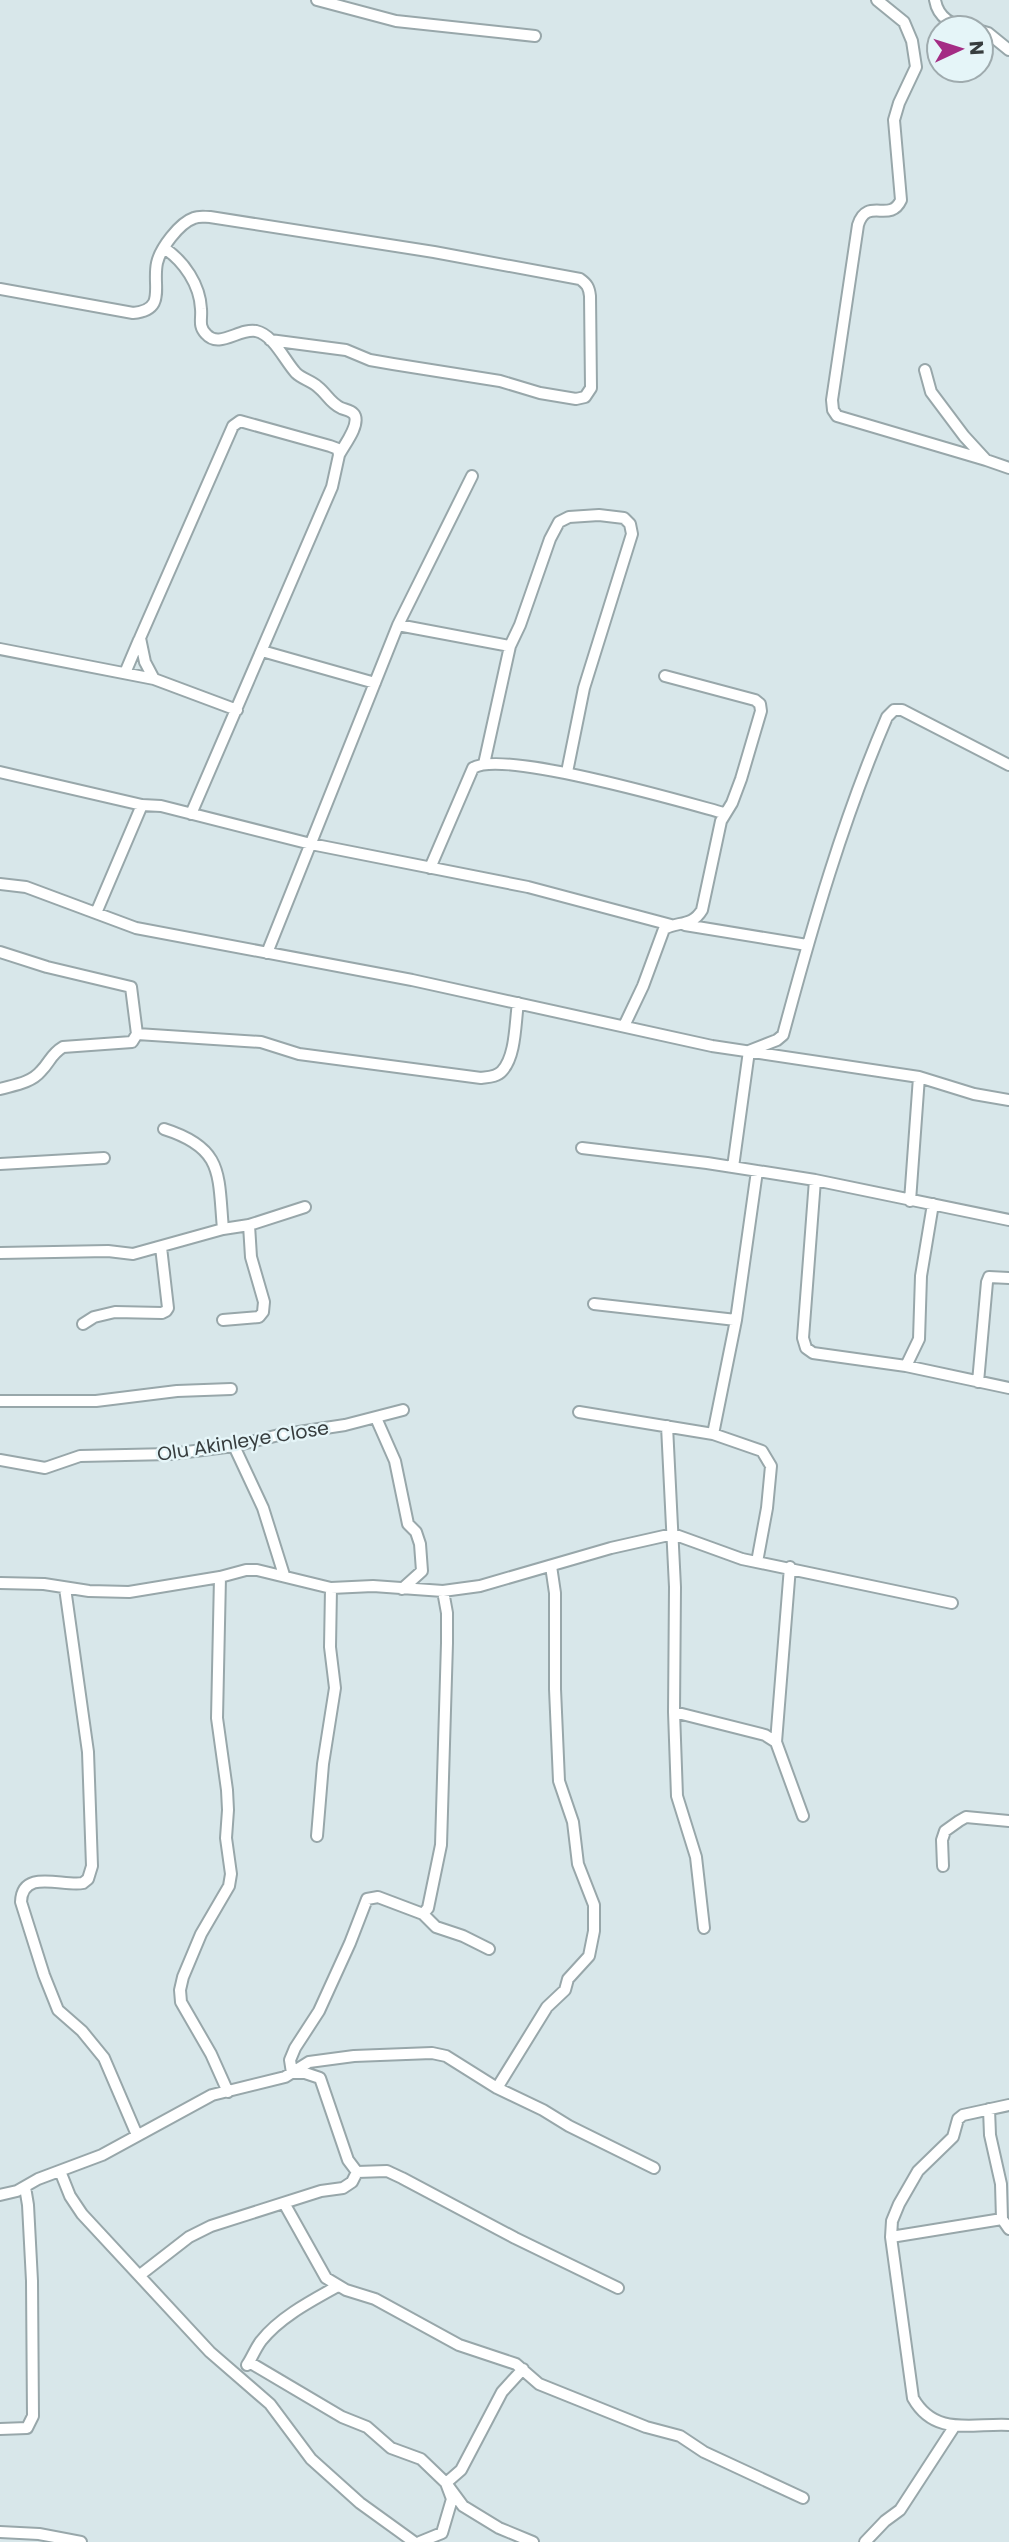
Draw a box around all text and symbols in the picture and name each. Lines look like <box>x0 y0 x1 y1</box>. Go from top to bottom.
north arrow <box>925 14 995 84</box>
text: N <box>962 40 990 56</box>
street label: Olu Akinleye Close <box>155 1414 331 1468</box>

